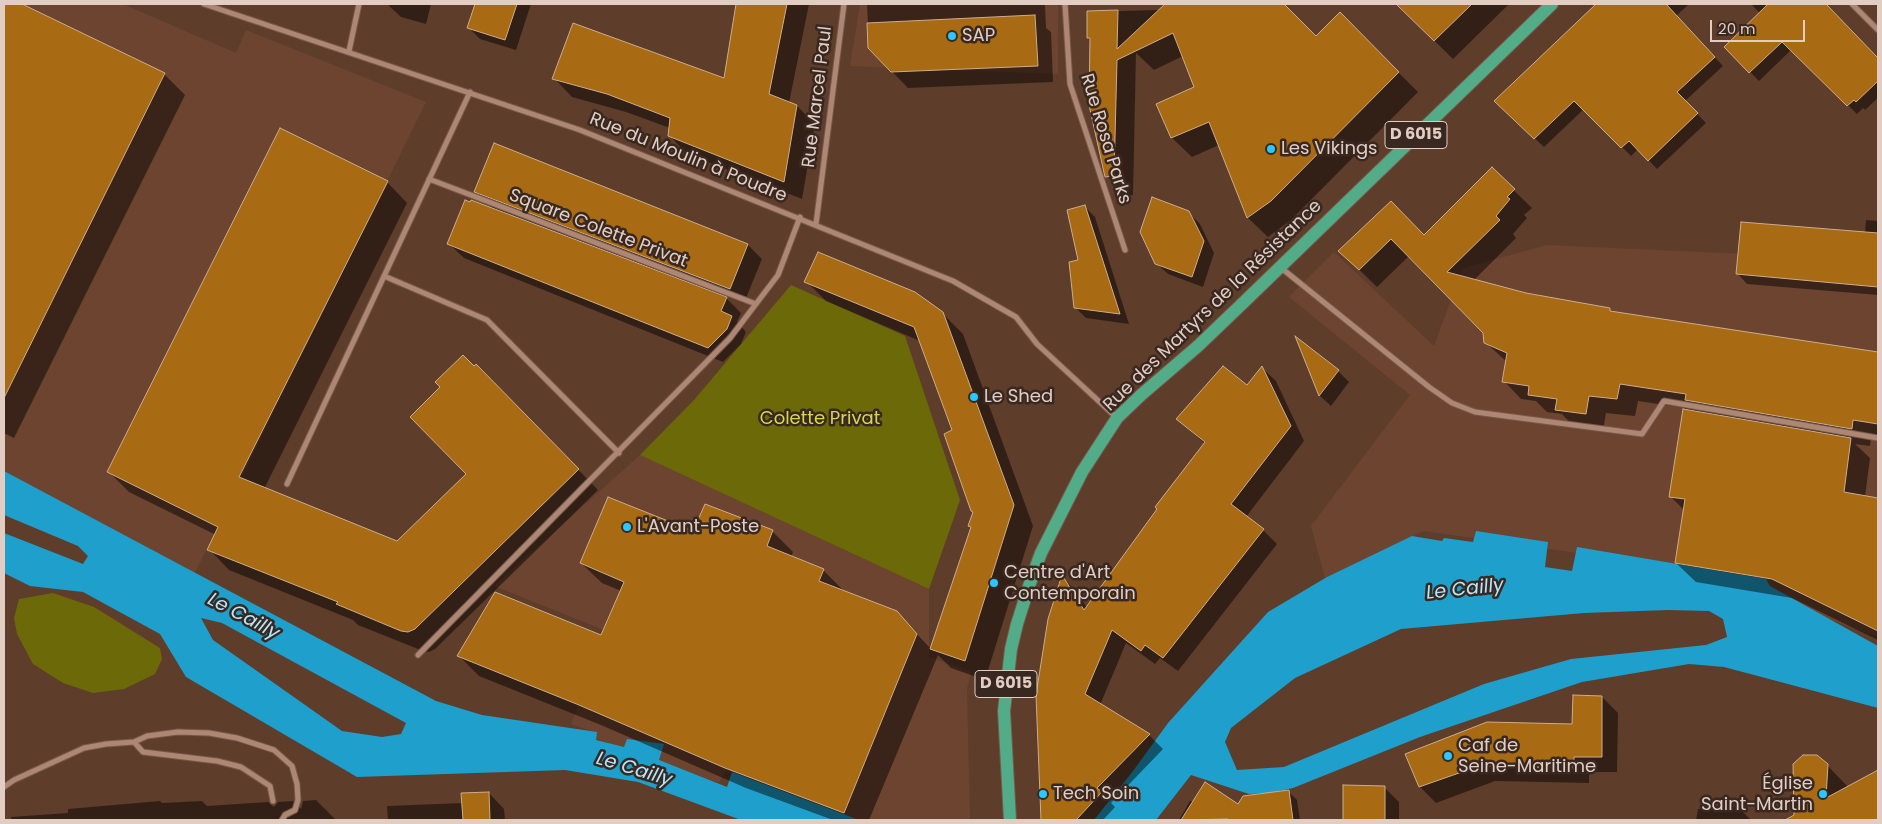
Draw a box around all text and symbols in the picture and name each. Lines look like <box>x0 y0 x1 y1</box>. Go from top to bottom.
scale bar <box>1712 10 1807 42</box>
text: 20 m <box>1718 18 1756 39</box>
street label: Rue Marcel Paul <box>799 25 837 169</box>
place label: SAP <box>962 25 995 47</box>
marker: SAP <box>946 30 958 42</box>
street label: Rue Rosa Parks <box>1075 71 1135 207</box>
street label: Rue du Moulin à Poudre <box>586 108 790 208</box>
road number: D 6015 <box>1385 122 1447 148</box>
place label: Les Vikings <box>1281 138 1378 160</box>
marker: Les Vikings <box>1265 143 1277 155</box>
street label: Square Colette Privat <box>506 185 690 273</box>
street label: Rue des Martyrs de la Résistance <box>1099 196 1327 416</box>
place label: Le Shed <box>984 386 1053 408</box>
marker: Le Shed <box>968 391 980 403</box>
park label: Colette Privat <box>760 408 880 430</box>
place label: L'Avant-Poste <box>637 516 759 538</box>
marker: L'Avant-Poste <box>621 521 633 533</box>
place label: Centre d'Art Contemporain <box>1004 562 1136 604</box>
water label: Le Cailly <box>1425 575 1505 605</box>
marker: Centre d'Art Contemporain <box>988 577 1000 589</box>
water label: Le Cailly <box>203 589 283 645</box>
road number: D 6015 <box>975 671 1037 698</box>
place label: Caf de Seine-Maritime <box>1458 735 1596 778</box>
water label: Le Cailly <box>593 748 675 792</box>
marker: Caf de Seine-Maritime <box>1442 750 1454 762</box>
place label: Église Saint-Martin <box>1701 773 1813 816</box>
place label: Tech Soin <box>1053 783 1139 805</box>
marker: Tech Soin <box>1037 788 1049 800</box>
marker: Église Saint-Martin <box>1817 788 1829 800</box>

